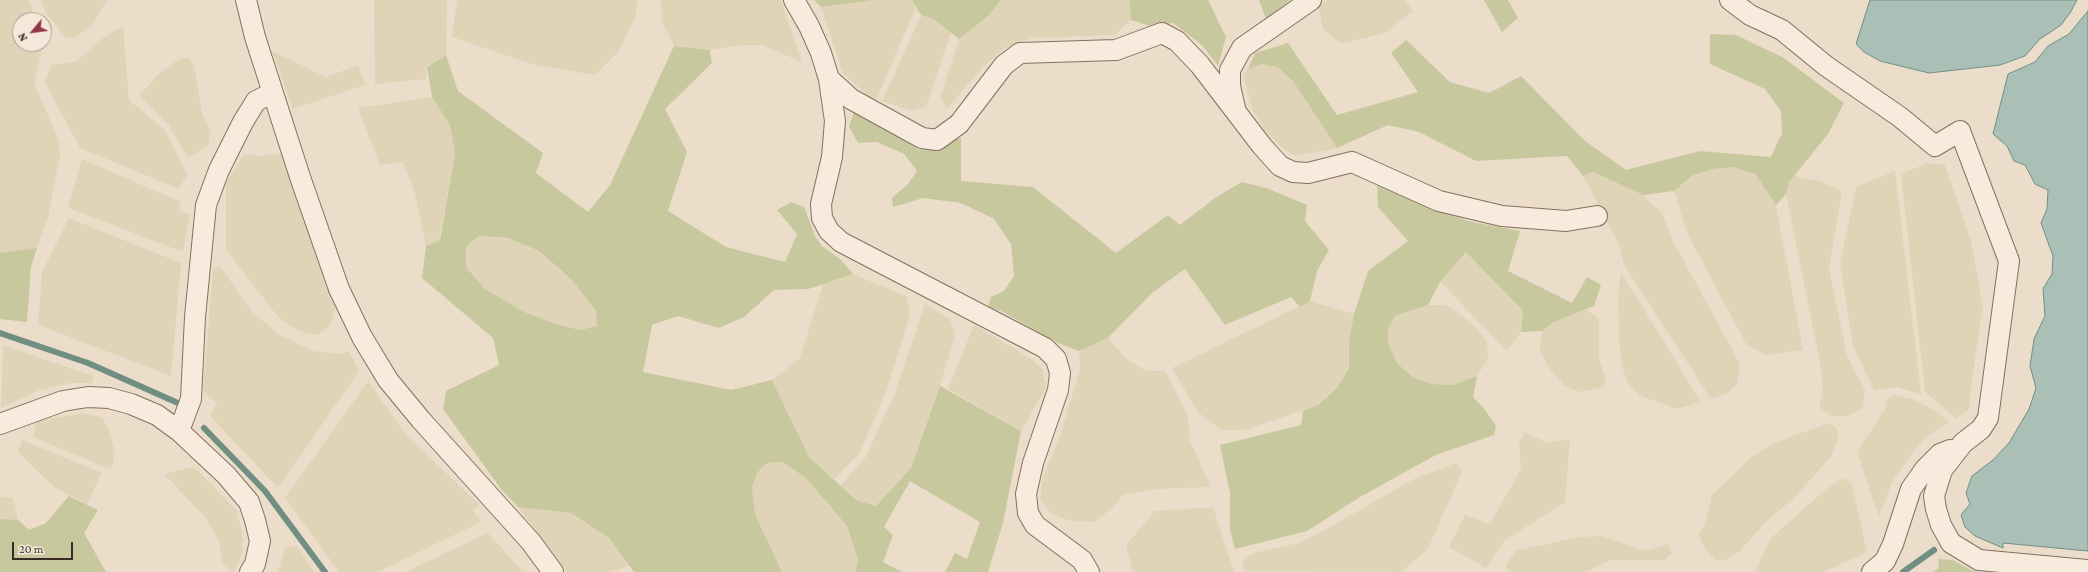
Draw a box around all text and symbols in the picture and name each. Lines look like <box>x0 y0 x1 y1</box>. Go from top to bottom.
north arrow <box>12 12 52 52</box>
text: N <box>15 31 29 44</box>
scale bar <box>14 534 75 560</box>
text: 20 m <box>19 542 43 556</box>

